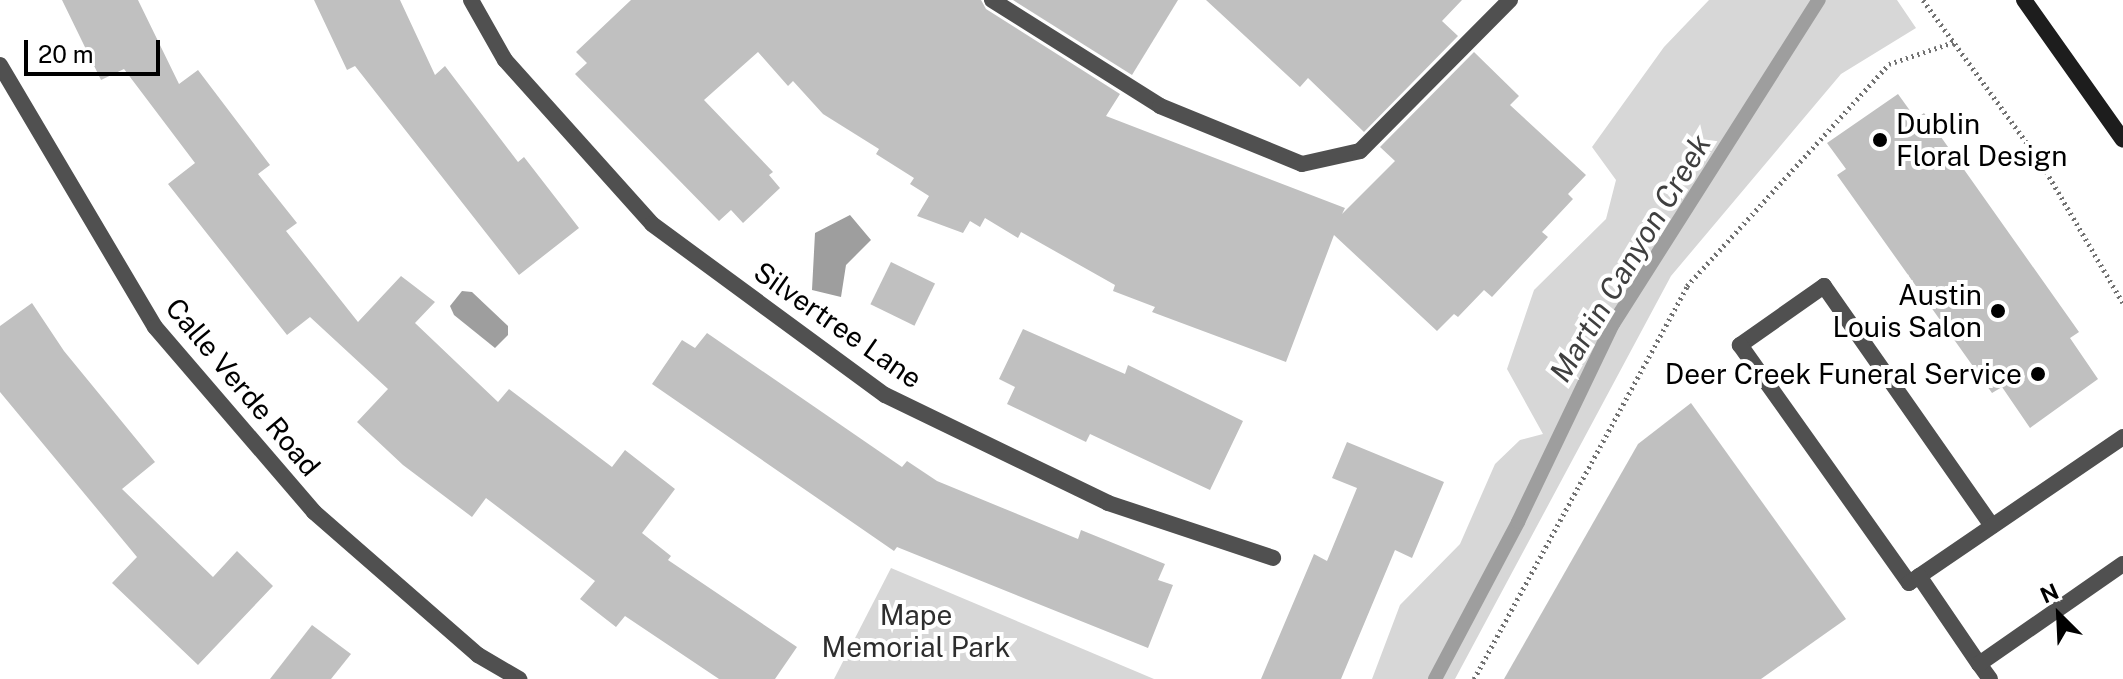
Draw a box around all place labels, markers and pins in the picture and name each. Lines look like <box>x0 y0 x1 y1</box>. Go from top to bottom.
place label: Dublin Floral Design <box>1896 107 2067 173</box>
marker: Dublin Floral Design <box>1871 131 1889 149</box>
place label: Austin Louis Salon <box>1832 278 1982 344</box>
marker: Austin Louis Salon <box>1989 302 2007 320</box>
place label: Deer Creek Funeral Service <box>1665 357 2022 391</box>
marker: Deer Creek Funeral Service <box>2029 365 2047 383</box>

